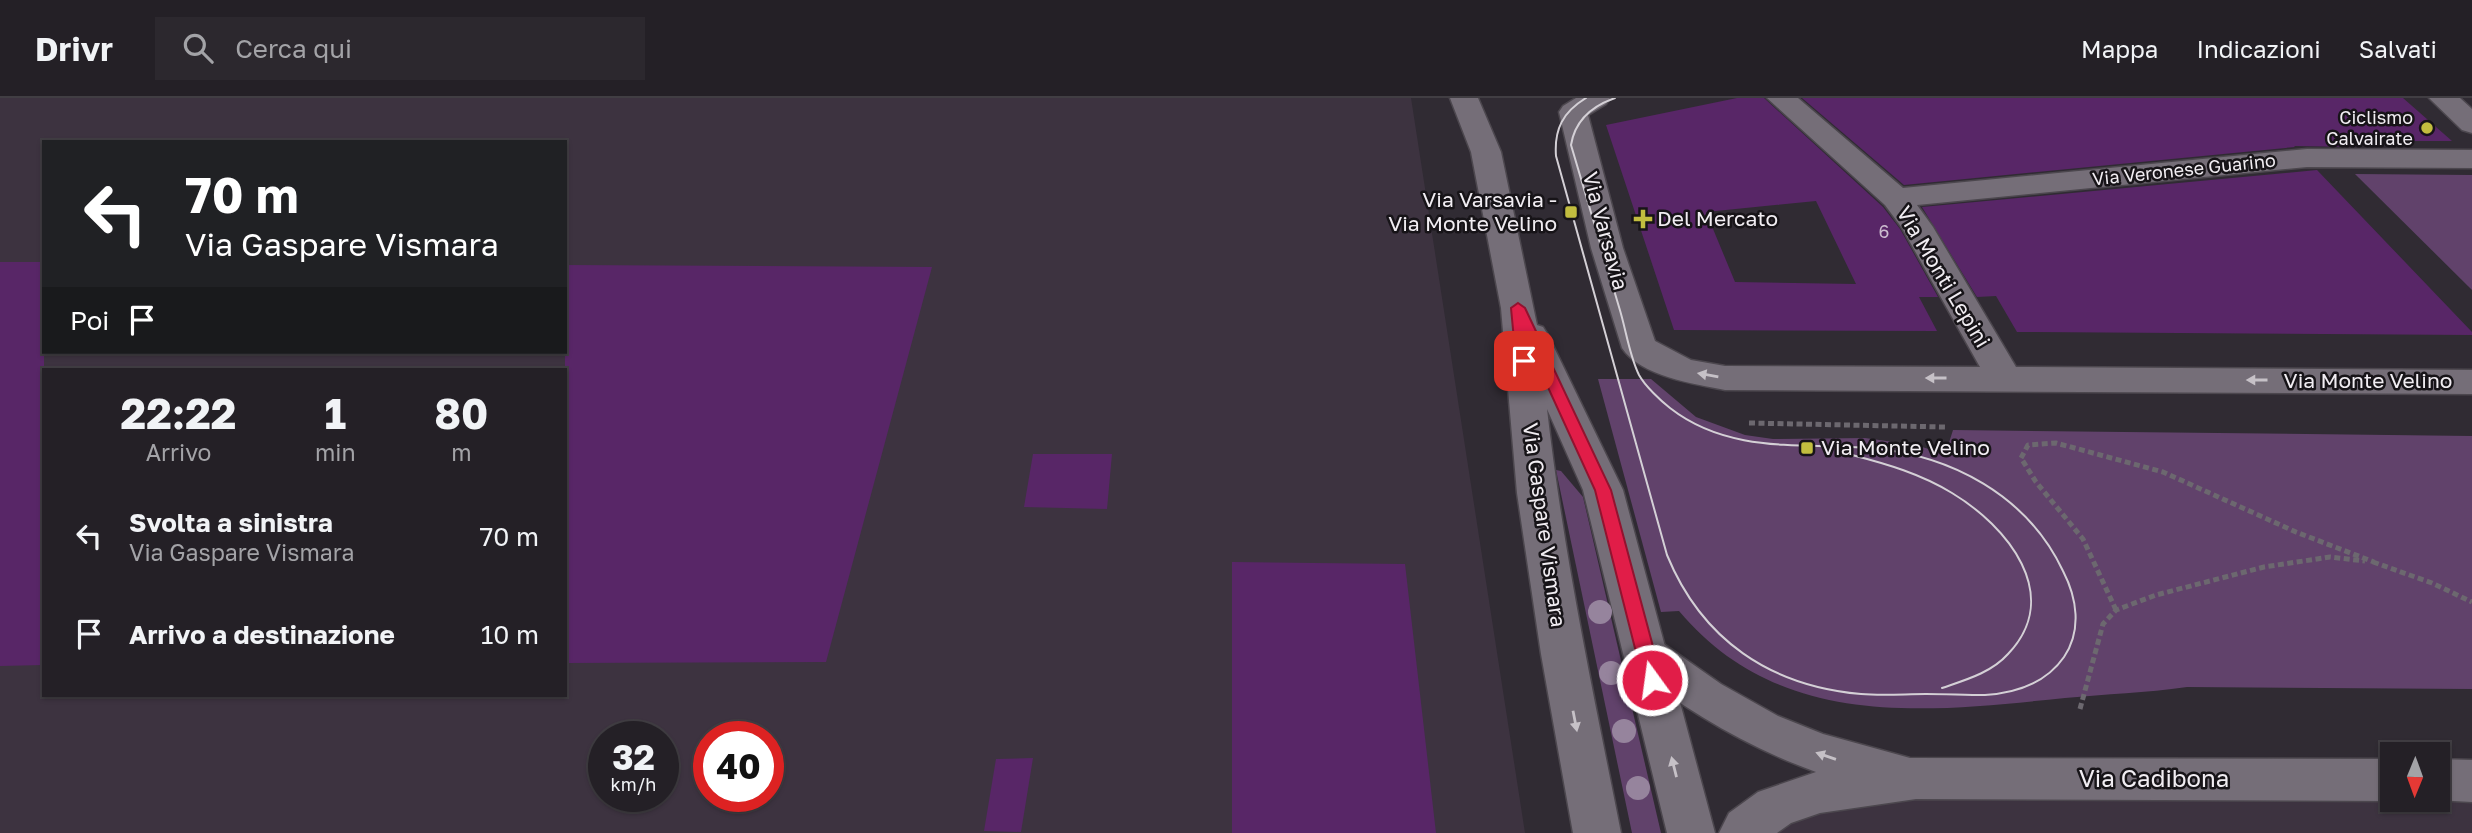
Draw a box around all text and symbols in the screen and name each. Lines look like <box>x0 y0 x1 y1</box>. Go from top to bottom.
search box <box>155 17 645 80</box>
text: Drivr <box>35 29 113 68</box>
icon: search <box>179 29 217 67</box>
text: Cerca qui <box>235 33 352 64</box>
text: Mappa <box>2081 34 2158 63</box>
text: Indicazioni <box>2196 34 2321 63</box>
text: Salvati <box>2359 34 2437 63</box>
place label: Ciclismo Calvairate <box>2326 106 2413 149</box>
marker: Ciclismo Calvairate <box>2419 120 2435 136</box>
street label: Via Veronese Guarino <box>2091 148 2277 190</box>
text: 70 m <box>185 165 299 224</box>
icon: left <box>70 168 161 259</box>
street label: Via Varsavia <box>1578 169 1634 293</box>
place label: Via Varsavia - Via Monte Velino <box>1388 186 1557 236</box>
street label: Via Monti Lepini <box>1891 201 1996 352</box>
marker: Via Varsavia - Via Monte Velino <box>1563 204 1579 220</box>
place label: Del Mercato <box>1657 205 1778 231</box>
marker: Del Mercato <box>1635 211 1651 227</box>
house number: 6 <box>1879 220 1889 242</box>
text: Via Gaspare Vismara <box>185 225 499 263</box>
icon: arrive <box>123 301 161 339</box>
text: Poi <box>70 305 109 336</box>
pin <box>1494 331 1554 391</box>
icon: arrive <box>1505 342 1543 380</box>
street label: Via Monte Velino <box>2284 367 2452 393</box>
one-way arrow <box>1697 369 1719 380</box>
one-way arrow <box>1924 372 1946 384</box>
one-way arrow <box>2246 374 2268 386</box>
text: 22:22 <box>121 388 236 438</box>
text: 1 <box>325 388 346 438</box>
text: 80 <box>434 388 488 438</box>
street label: Via Gaspare Vismara <box>1518 421 1572 629</box>
place label: Via Monte Velino <box>1821 434 1990 460</box>
text: Arrivo <box>146 438 211 466</box>
text: min <box>315 438 356 466</box>
text: m <box>451 438 472 466</box>
marker: Via Monte Velino <box>1799 440 1815 456</box>
text: Svolta a sinistra <box>129 507 333 538</box>
icon: left <box>70 517 108 555</box>
text: 70 m <box>480 521 539 552</box>
text: Via Gaspare Vismara <box>129 538 355 566</box>
icon: arrive <box>70 615 108 653</box>
text: Arrivo a destinazione <box>129 619 395 650</box>
text: 10 m <box>481 619 539 650</box>
position arrow <box>1615 643 1689 717</box>
one-way arrow <box>1570 710 1581 732</box>
speed limit sign: 40 <box>693 721 784 812</box>
text: 32 <box>612 736 655 778</box>
north arrow <box>2380 742 2450 812</box>
map controls <box>2380 742 2450 812</box>
one-way arrow <box>1816 750 1837 761</box>
one-way arrow <box>1668 756 1679 778</box>
street label: Via Cadibona <box>2079 763 2229 792</box>
text: km/h <box>611 773 656 795</box>

